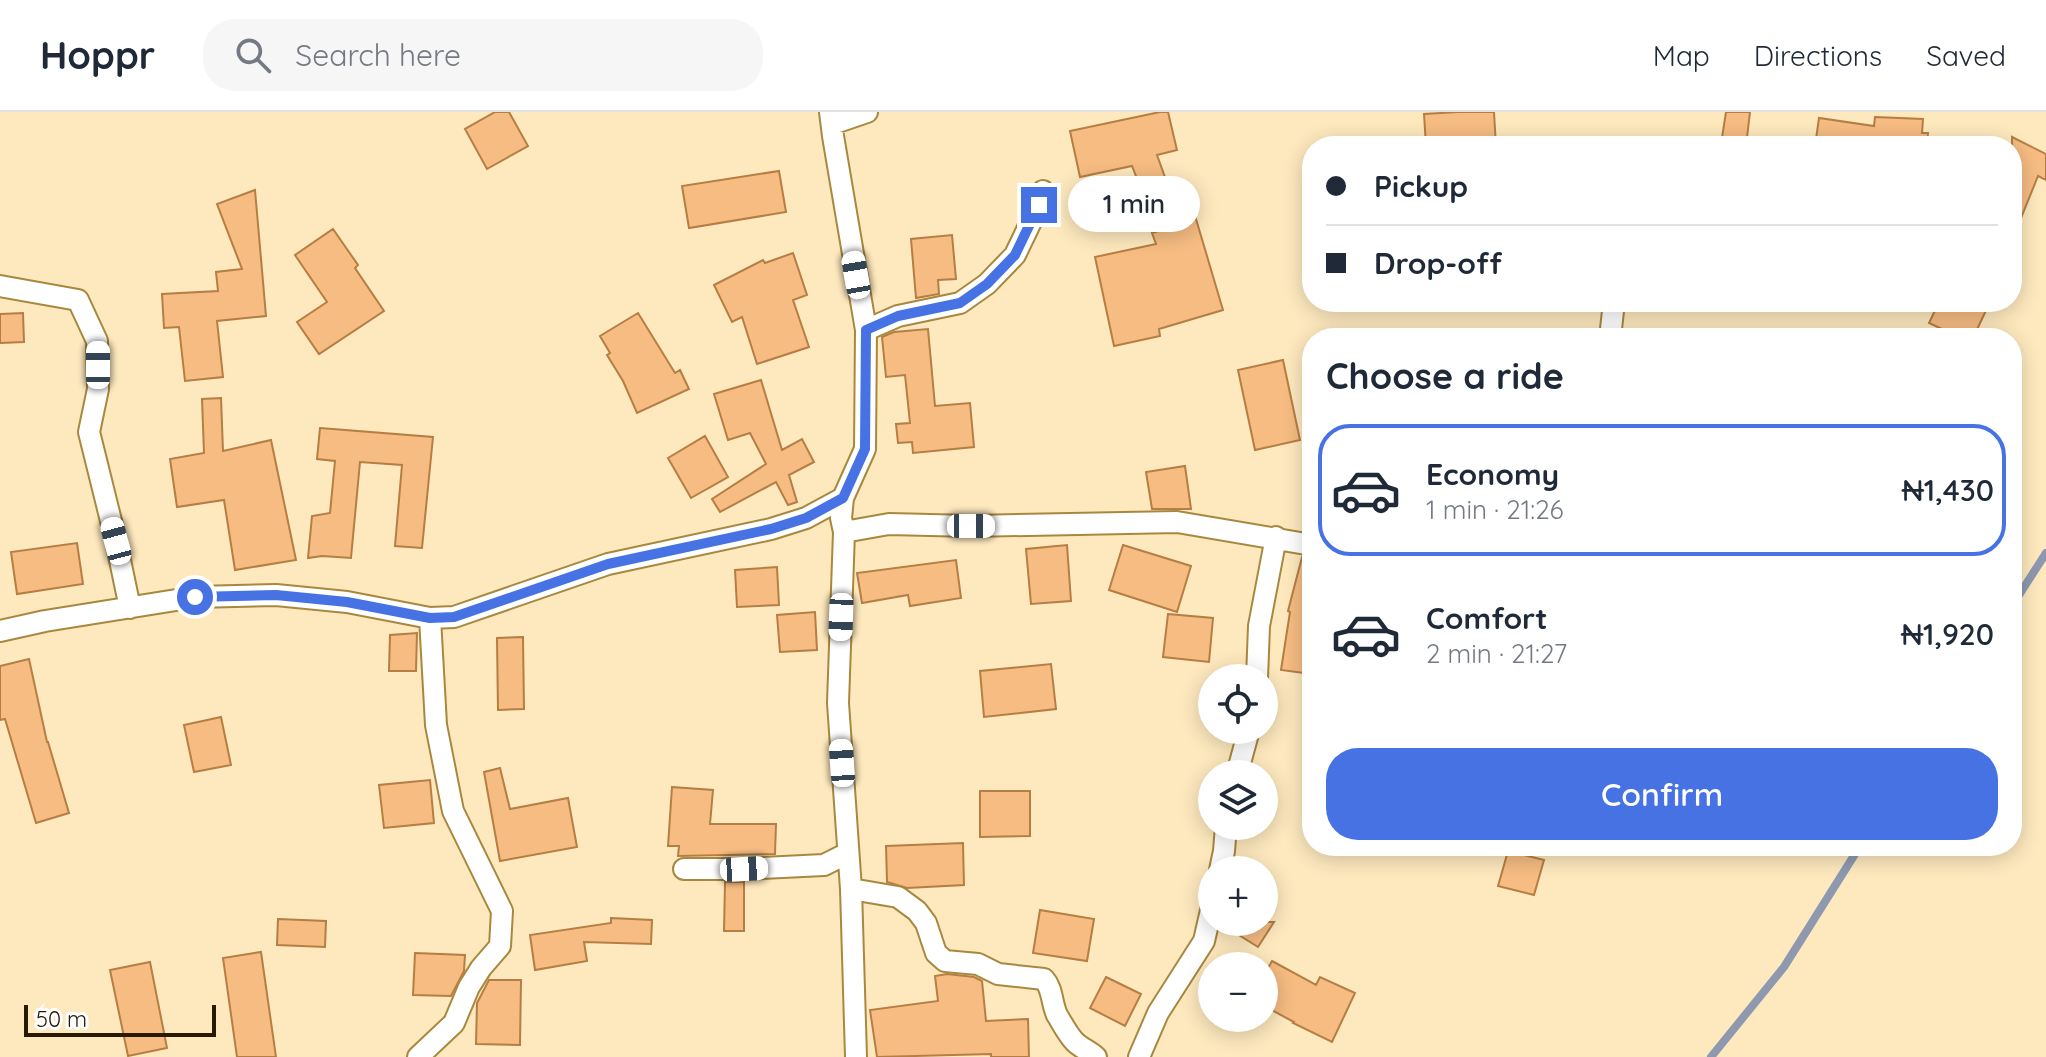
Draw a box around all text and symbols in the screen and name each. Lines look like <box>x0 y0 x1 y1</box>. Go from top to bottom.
search box <box>203 19 763 91</box>
text: Hoppr <box>40 31 155 79</box>
icon: search <box>231 33 275 77</box>
text: Search here <box>295 36 461 74</box>
text: Map <box>1653 38 1710 73</box>
text: Directions <box>1754 38 1882 73</box>
text: Saved <box>1926 38 2006 73</box>
text: Pickup <box>1374 167 1468 205</box>
callout: 1 min <box>1067 177 1199 233</box>
route end <box>1021 187 1057 223</box>
text: 1 min <box>1103 187 1165 220</box>
text: Drop-off <box>1374 244 1502 282</box>
car <box>840 249 872 301</box>
car <box>86 341 110 389</box>
text: Choose a ride <box>1326 353 1564 398</box>
icon: car <box>1330 454 1402 526</box>
text: Economy <box>1426 455 1559 493</box>
text: ₦1,430 <box>1902 471 1994 509</box>
text: 1 min · 21:26 <box>1426 493 1564 526</box>
car <box>947 514 995 538</box>
car <box>98 515 134 567</box>
route start <box>177 579 213 615</box>
car <box>828 593 854 641</box>
icon: car <box>1330 598 1402 670</box>
text: Comfort <box>1426 599 1547 637</box>
text: ₦1,920 <box>1901 615 1994 653</box>
text: 2 min · 21:27 <box>1426 637 1567 670</box>
map controls <box>1198 664 1278 1032</box>
button: locate <box>1198 664 1278 744</box>
car <box>828 738 856 788</box>
button: Confirm <box>1326 748 1998 840</box>
button: layers <box>1198 760 1278 840</box>
car <box>719 856 769 882</box>
button: + <box>1198 856 1278 936</box>
button: − <box>1198 952 1278 1032</box>
scale bar <box>24 1001 216 1037</box>
text: 50 m <box>36 1005 87 1033</box>

